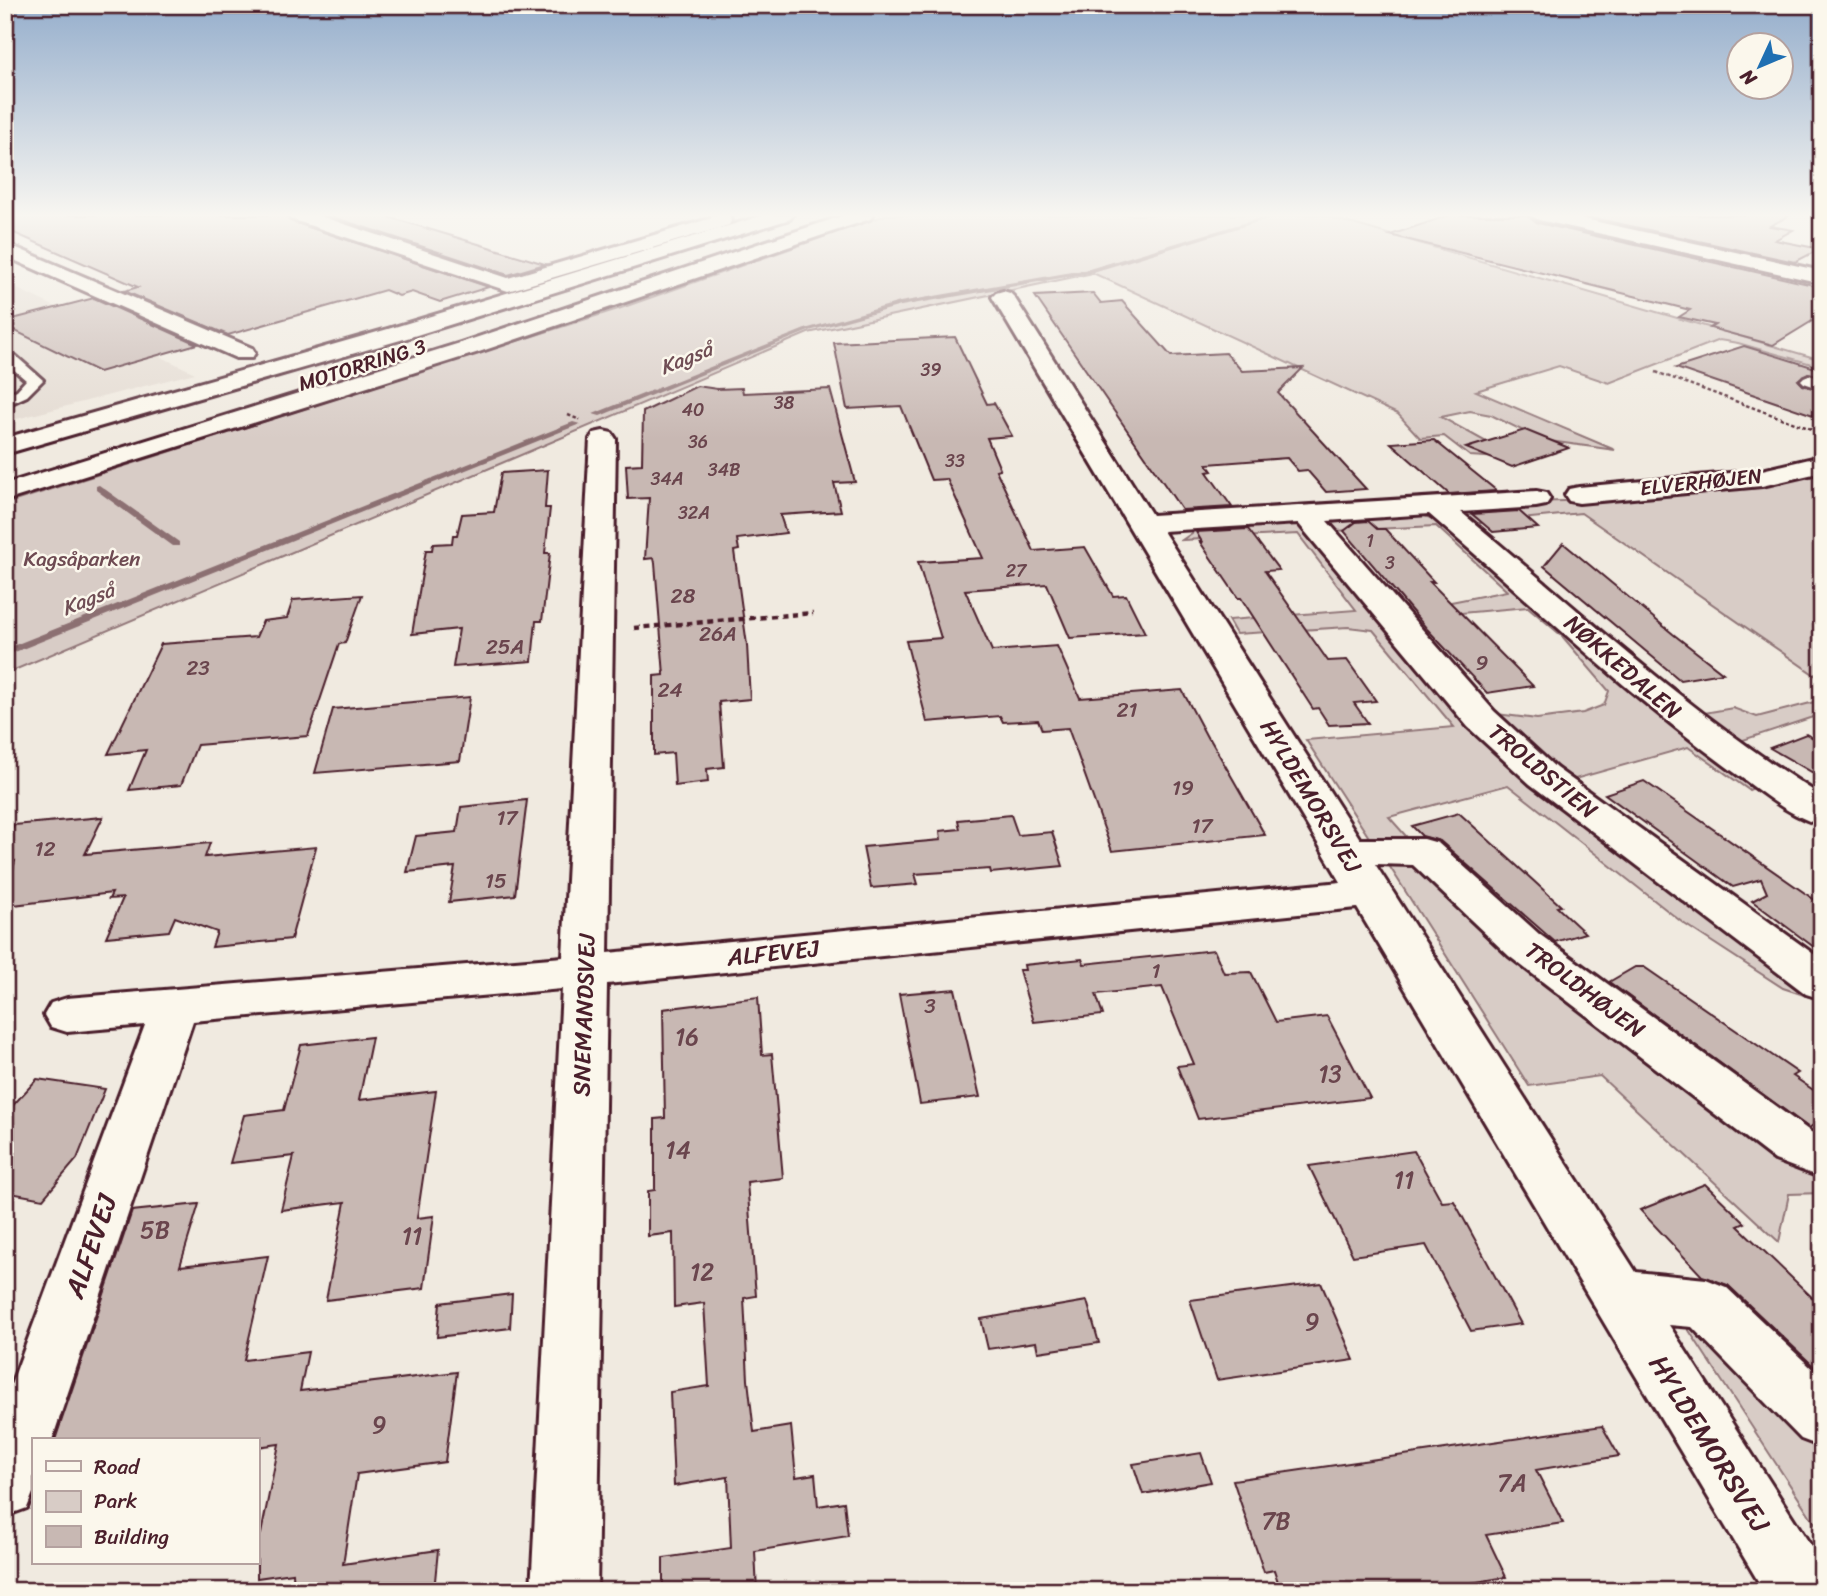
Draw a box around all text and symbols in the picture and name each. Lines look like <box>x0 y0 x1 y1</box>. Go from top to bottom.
north arrow <box>1726 32 1796 102</box>
text: N <box>1731 61 1765 94</box>
street label: MOTORRING 3 <box>293 327 431 402</box>
water label: Kagså <box>654 329 721 386</box>
house number: 39 <box>921 354 941 386</box>
house number: 38 <box>774 387 795 419</box>
house number: 40 <box>682 394 704 426</box>
house number: 36 <box>688 426 708 458</box>
house number: 33 <box>945 445 965 477</box>
house number: 34B <box>708 454 740 486</box>
street label: ELVERHØJEN <box>1638 457 1764 507</box>
house number: 34A <box>651 463 683 495</box>
house number: 32A <box>678 497 710 529</box>
house number: 1 <box>1366 525 1374 557</box>
park label: Kagsåparken <box>23 540 141 578</box>
house number: 3 <box>1385 547 1395 579</box>
house number: 27 <box>1006 555 1028 587</box>
water label: Kagså <box>56 570 123 627</box>
house number: 28 <box>671 577 696 615</box>
street label: NØKKEDALEN <box>1554 603 1692 731</box>
house number: 26A <box>699 615 737 653</box>
house number: 25A <box>486 628 524 666</box>
house number: 9 <box>1476 644 1489 682</box>
house number: 23 <box>186 649 210 687</box>
house number: 24 <box>657 671 683 709</box>
house number: 21 <box>1116 691 1138 729</box>
street label: HYLDEMORSVEJ <box>1248 711 1374 882</box>
street label: TROLDSTIEN <box>1478 712 1608 830</box>
house number: 19 <box>1172 769 1194 807</box>
house number: 17 <box>497 799 520 837</box>
house number: 17 <box>1192 807 1215 845</box>
house number: 12 <box>34 830 56 868</box>
house number: 15 <box>485 862 507 900</box>
street label: ALFEVEJ <box>724 927 822 979</box>
street label: TROLDHØJEN <box>1515 930 1655 1050</box>
street label: SNEMANDSVEJ <box>560 932 608 1097</box>
house number: 1 <box>1151 952 1161 990</box>
house number: 3 <box>924 987 936 1025</box>
house number: 16 <box>675 1016 699 1058</box>
house number: 13 <box>1318 1053 1342 1095</box>
house number: 14 <box>665 1129 691 1171</box>
house number: 11 <box>1394 1159 1414 1201</box>
street label: ALFEVEJ <box>49 1187 131 1306</box>
house number: 5B <box>140 1209 170 1251</box>
house number: 11 <box>402 1215 422 1257</box>
house number: 12 <box>690 1251 714 1293</box>
house number: 9 <box>1305 1301 1319 1343</box>
street label: HYLDEMORSVEJ <box>1635 1345 1784 1543</box>
house number: 9 <box>372 1404 386 1446</box>
legend <box>32 1438 259 1564</box>
text: Road <box>94 1448 141 1486</box>
house number: 7A <box>1497 1462 1527 1504</box>
text: Park <box>94 1482 137 1520</box>
house number: 7B <box>1262 1500 1290 1542</box>
text: Building <box>94 1518 170 1556</box>

